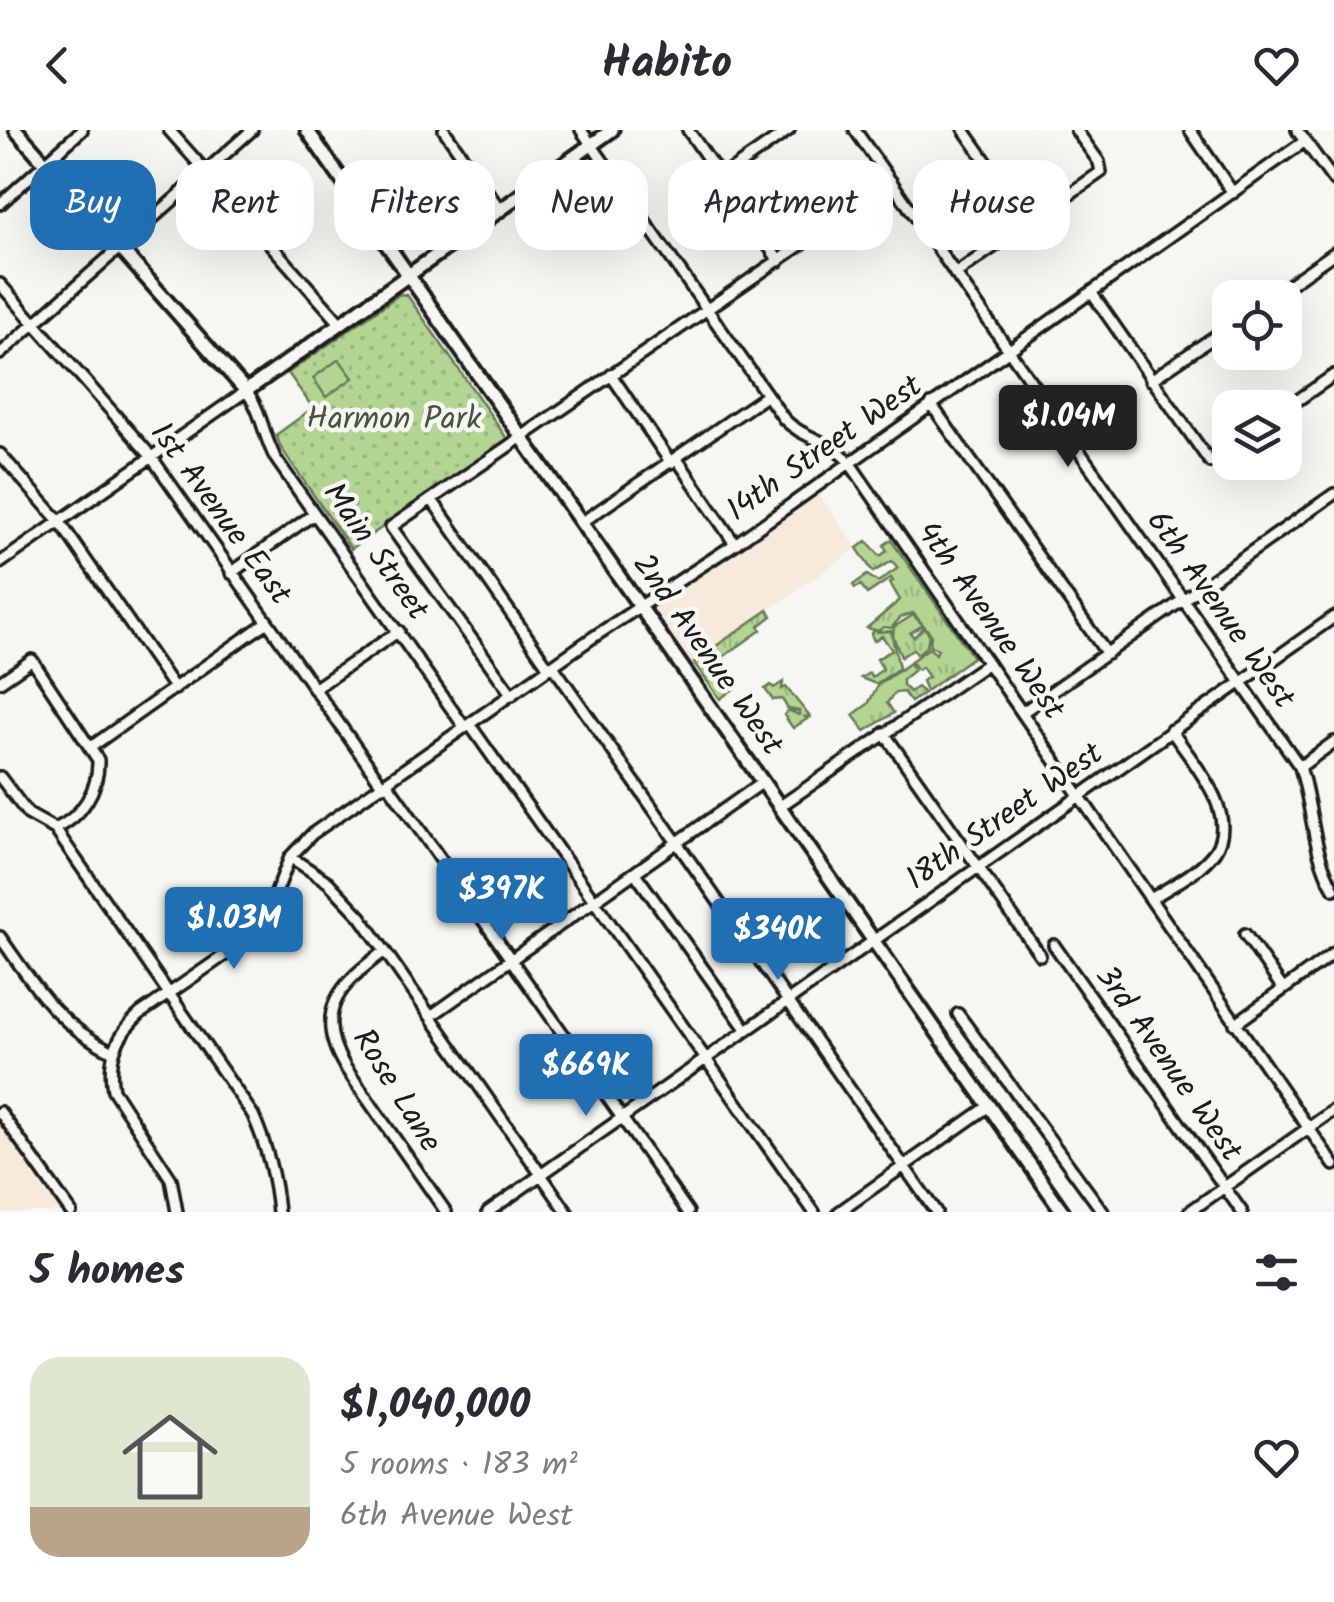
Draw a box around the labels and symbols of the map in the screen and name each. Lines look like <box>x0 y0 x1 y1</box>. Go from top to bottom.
street label: 14th Street West <box>716 362 934 536</box>
pin: $1.04M <box>987 385 1149 470</box>
park label: Harmon Park <box>307 394 482 445</box>
street label: 1st Avenue East <box>136 412 304 617</box>
street label: Main Street <box>309 472 442 632</box>
street label: 6th Avenue West <box>1132 500 1308 720</box>
street label: 4th Avenue West <box>902 511 1078 731</box>
street label: 2nd Avenue West <box>618 543 796 767</box>
street label: 18th Street West <box>896 729 1115 904</box>
pin: $397K <box>432 858 572 943</box>
pin: $1.03M <box>153 887 315 972</box>
pin: $340K <box>708 898 848 983</box>
street label: 3rd Avenue West <box>1081 955 1255 1173</box>
street label: Rose Lane <box>338 1019 454 1163</box>
pin: $669K <box>516 1034 656 1119</box>

